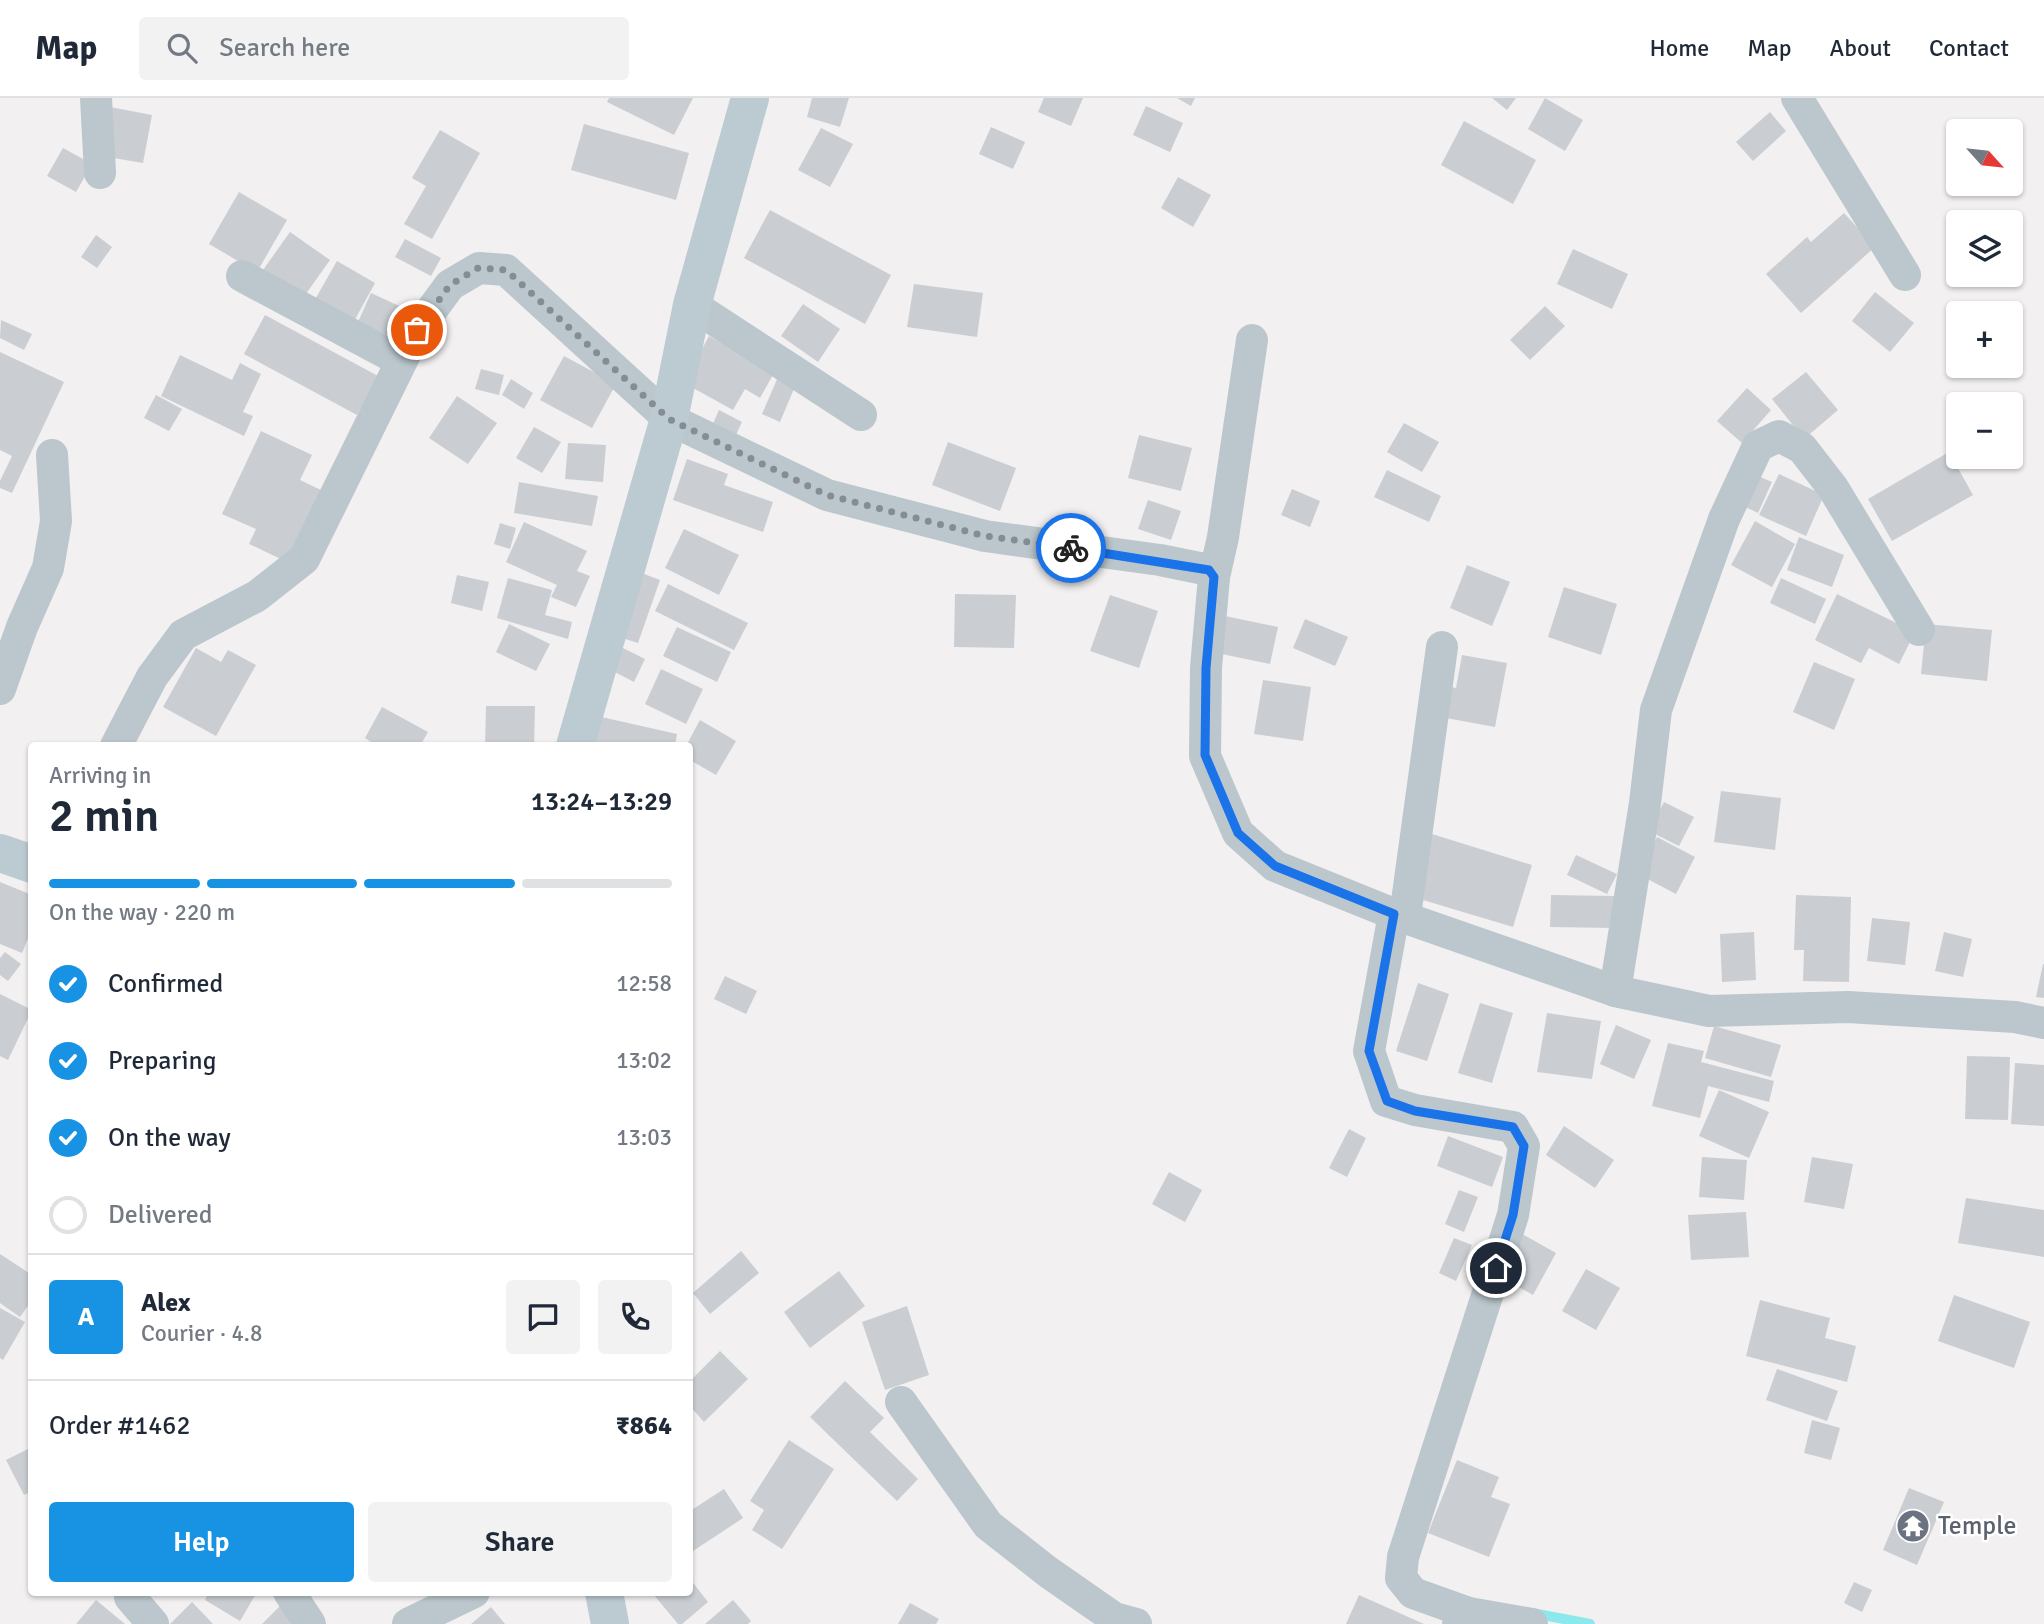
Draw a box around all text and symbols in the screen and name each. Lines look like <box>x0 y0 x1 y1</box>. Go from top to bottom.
search box <box>139 17 629 80</box>
text: Map <box>35 28 97 69</box>
icon: search <box>163 29 201 67</box>
text: Search here <box>219 32 350 64</box>
text: Home <box>1649 33 1709 63</box>
text: Map <box>1747 33 1792 63</box>
text: About <box>1830 33 1891 63</box>
text: Contact <box>1929 33 2009 63</box>
north arrow <box>1946 119 2023 196</box>
map controls <box>1946 119 2023 469</box>
button: layers <box>1946 210 2023 287</box>
pin <box>387 300 447 360</box>
button: + <box>1946 301 2023 378</box>
icon: bag <box>398 311 436 349</box>
button: − <box>1946 392 2023 469</box>
courier <box>1036 513 1106 583</box>
icon: bike <box>1052 529 1090 567</box>
text: Arriving in <box>49 761 151 790</box>
text: 13:24–13:29 <box>531 786 672 818</box>
text: 2 min <box>49 788 159 844</box>
text: On the way · 220 m <box>49 898 235 927</box>
icon: check <box>49 965 87 1003</box>
text: Confirmed <box>108 968 223 1000</box>
text: 12:58 <box>616 969 672 998</box>
icon: check <box>49 1042 87 1080</box>
text: Preparing <box>108 1045 216 1077</box>
text: 13:02 <box>616 1046 672 1075</box>
icon: check <box>49 1119 87 1157</box>
text: On the way <box>108 1122 231 1154</box>
text: 13:03 <box>616 1123 672 1152</box>
text: Delivered <box>108 1199 213 1231</box>
pin <box>1466 1238 1526 1298</box>
icon: home <box>1477 1249 1515 1287</box>
button: chat <box>506 1280 580 1354</box>
button: phone <box>598 1280 672 1354</box>
text: Alex <box>141 1287 191 1319</box>
text: A <box>78 1301 94 1333</box>
text: Courier · 4.8 <box>141 1319 262 1348</box>
text: Order #1462 <box>49 1410 190 1442</box>
text: ₹864 <box>616 1410 672 1442</box>
button: Help <box>49 1502 354 1582</box>
button: Share <box>368 1502 672 1582</box>
temple icon: Temple <box>1894 1507 1932 1545</box>
place label: Temple <box>1938 1510 2017 1542</box>

